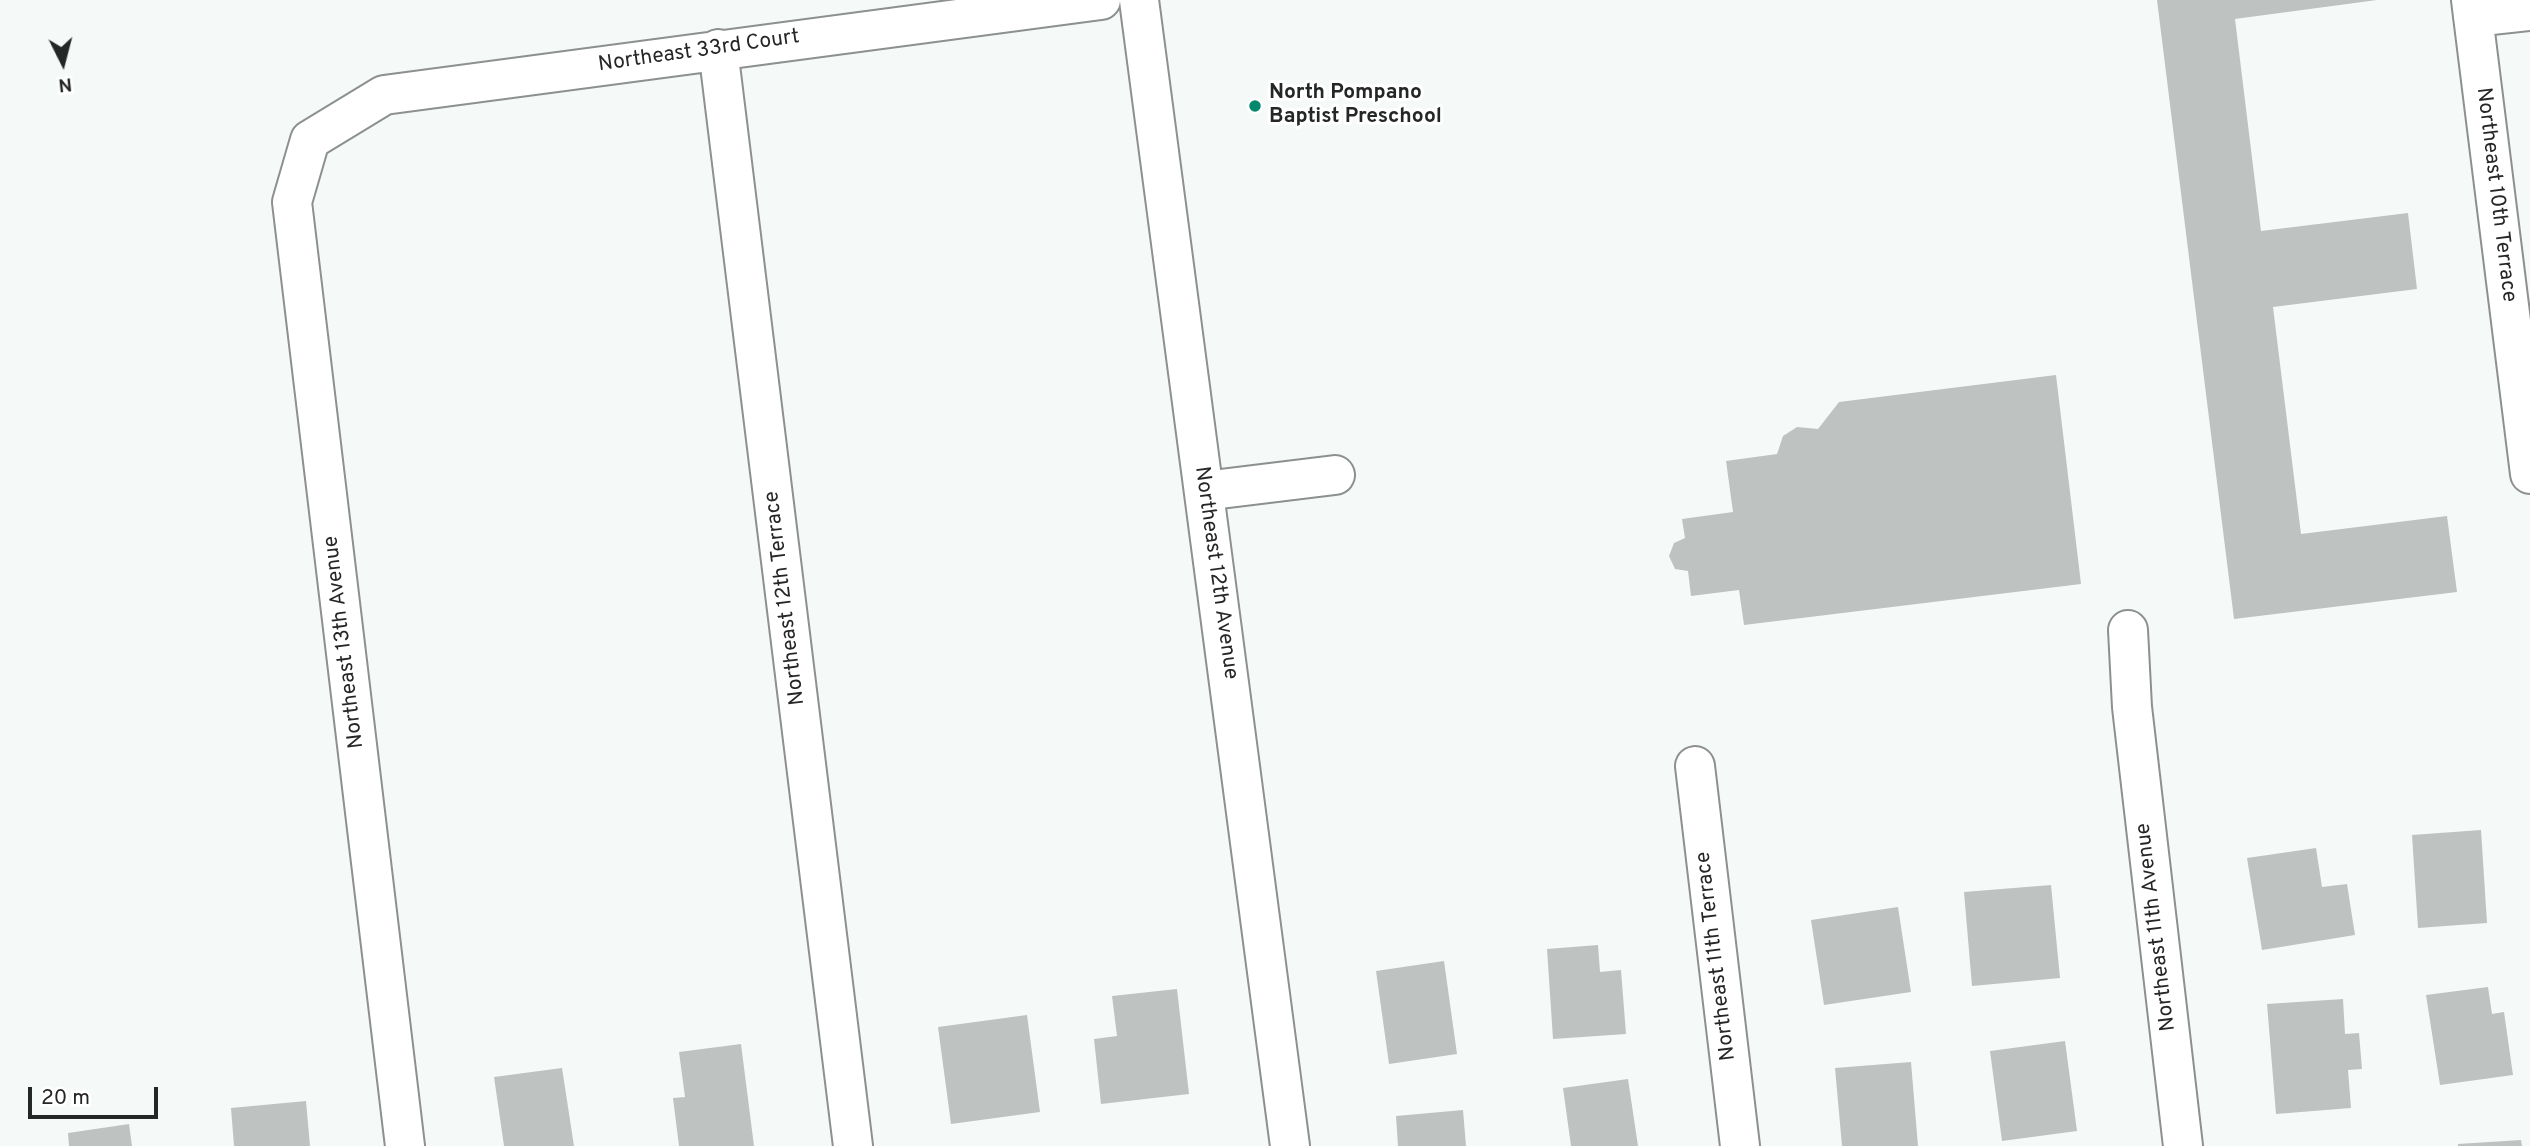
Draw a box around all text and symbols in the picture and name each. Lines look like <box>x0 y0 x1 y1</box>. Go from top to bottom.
street label: Northeast 33rd Court <box>597 25 801 79</box>
north arrow <box>28 28 98 98</box>
text: N <box>57 71 73 97</box>
place label: North Pompano Baptist Preschool <box>1269 81 1442 131</box>
street label: Northeast 10th Terrace <box>2469 86 2521 304</box>
marker: North Pompano Baptist Preschool <box>1247 98 1263 114</box>
street label: Northeast 12th Avenue <box>1188 465 1242 681</box>
street label: Northeast 12th Terrace <box>760 490 812 706</box>
street label: Northeast 13th Avenue <box>319 534 371 750</box>
street label: Northeast 11th Avenue <box>2132 821 2182 1033</box>
street label: Northeast 11th Terrace <box>1692 850 1742 1062</box>
scale bar <box>32 1072 161 1116</box>
text: 20 m <box>41 1085 90 1112</box>

